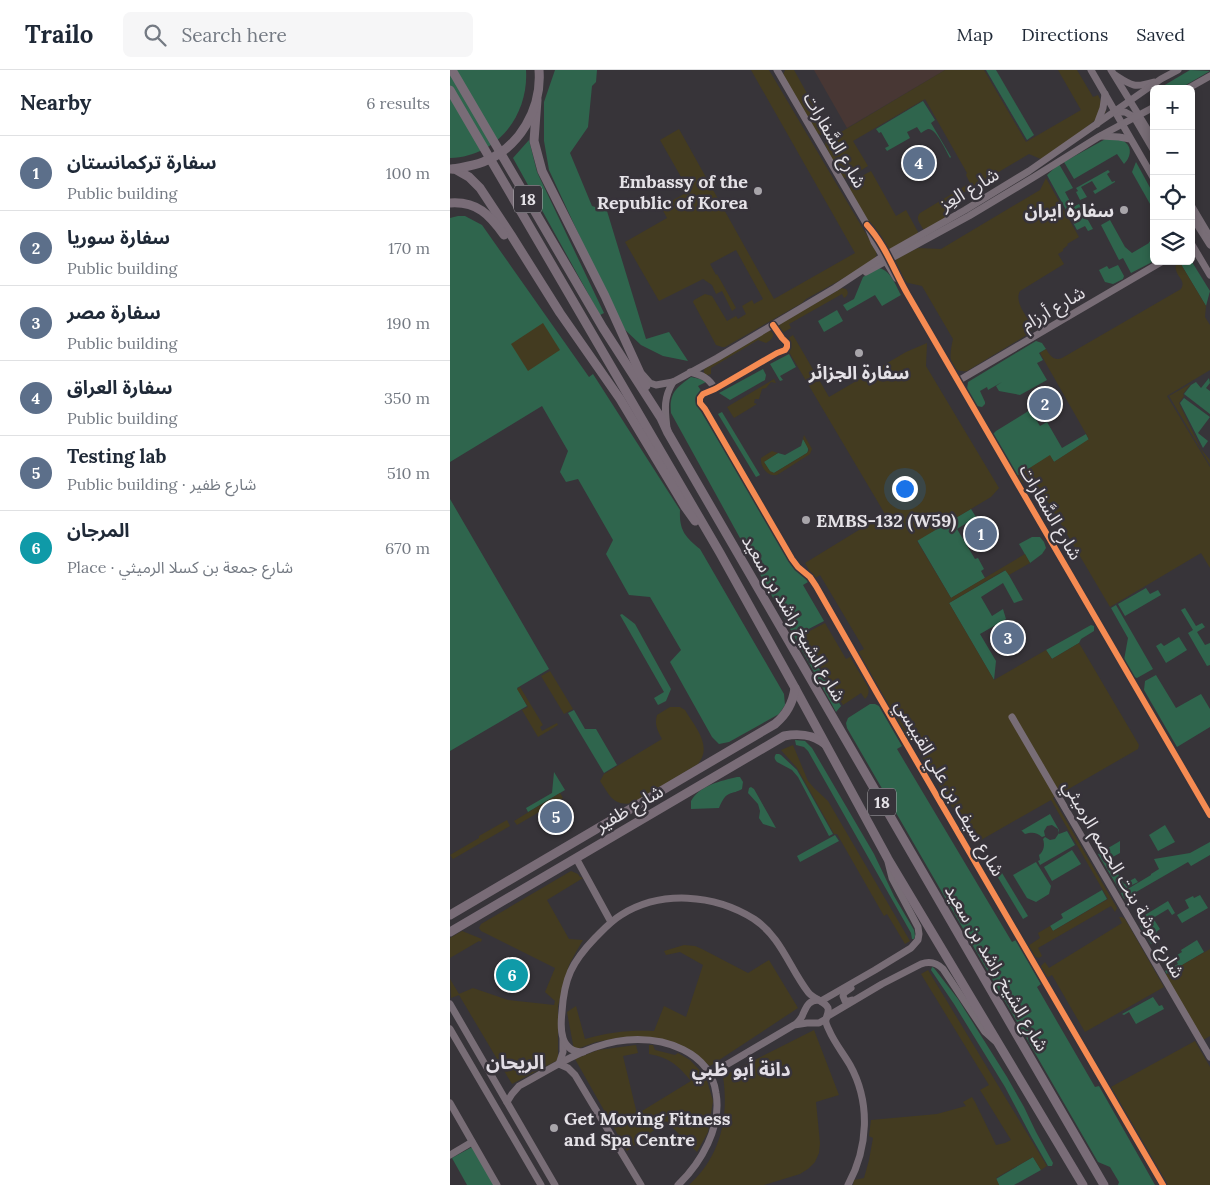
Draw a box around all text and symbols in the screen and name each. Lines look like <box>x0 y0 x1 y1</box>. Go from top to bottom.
search box <box>123 12 473 57</box>
text: Trailo <box>25 19 93 50</box>
icon: search <box>141 21 169 49</box>
text: Search here <box>181 23 287 47</box>
text: Map <box>957 23 993 46</box>
text: Directions <box>1021 23 1108 46</box>
text: Saved <box>1136 23 1185 46</box>
map controls <box>1150 85 1195 265</box>
button: + <box>1150 85 1195 130</box>
street label: شارع السَّفارات <box>796 88 872 193</box>
text: Nearby <box>20 89 91 116</box>
text: 6 results <box>366 93 430 113</box>
button: − <box>1150 130 1195 175</box>
pin: 4 <box>903 144 935 182</box>
text: سفارة تركمانستان <box>67 150 217 174</box>
street label: شارع العِز <box>934 162 1004 219</box>
text: 1 <box>33 163 39 183</box>
text: 100 m <box>386 163 430 183</box>
place label: Embassy of the Republic of Korea <box>597 170 749 214</box>
button: locate <box>1150 175 1195 220</box>
text: Public building <box>67 183 177 203</box>
marker: Embassy of the Republic of Korea <box>752 185 764 197</box>
road number: 18 <box>514 186 542 212</box>
place label: سفارة ايران <box>1025 199 1114 222</box>
marker: سفارة ايران <box>1118 204 1130 216</box>
button: layers <box>1150 220 1195 265</box>
text: سفارة سوريا <box>67 225 170 249</box>
text: 2 <box>32 238 40 258</box>
text: 170 m <box>388 238 430 258</box>
text: Public building <box>67 258 177 278</box>
street label: شارع أرزام <box>1017 281 1090 338</box>
text: سفارة مصر <box>67 300 161 324</box>
text: 3 <box>32 313 40 333</box>
text: 190 m <box>386 313 430 333</box>
text: Public building <box>67 333 177 353</box>
marker: سفارة الجزائر <box>853 347 865 359</box>
place label: سفارة الجزائر <box>808 361 909 384</box>
text: سفارة العراق <box>67 375 173 399</box>
pin: 2 <box>1029 385 1061 423</box>
text: 4 <box>32 388 40 408</box>
text: 350 m <box>384 388 430 408</box>
text: Public building <box>67 408 177 428</box>
text: Testing lab <box>67 444 166 468</box>
street label: شارع السَّفارات <box>1012 460 1088 565</box>
text: 5 <box>32 463 40 483</box>
text: 510 m <box>387 463 430 483</box>
text: Public building · شارع ظفير <box>67 474 256 494</box>
your location <box>892 476 918 502</box>
place label: EMBS-132 (W59) <box>816 509 956 532</box>
marker: EMBS-132 (W59) <box>800 514 812 526</box>
pin: 1 <box>965 515 997 553</box>
text: المرجان <box>67 518 130 542</box>
street label: شارع الشيخ راشد بن سعيد <box>734 531 851 707</box>
text: 6 <box>31 538 41 558</box>
text: 670 m <box>385 538 430 558</box>
text: Place · شارع جمعة بن كسلا الرميثي <box>67 557 293 577</box>
pin: 3 <box>992 619 1024 657</box>
street label: شارع سيف بن علي القبيسي <box>888 696 1010 882</box>
street label: شارع عوشة بنت الحصم الرميثي <box>1055 776 1190 983</box>
street label: شارع ظفير <box>590 779 669 840</box>
road number: 18 <box>868 789 896 816</box>
pin: 5 <box>540 798 572 836</box>
street label: شارع الشيخ راشد بن سعيد <box>937 881 1054 1057</box>
pin: 6 <box>496 956 528 994</box>
district label: الريحان <box>486 1050 544 1074</box>
district label: دانة أبو ظبي <box>691 1056 791 1084</box>
place label: Get Moving Fitness and Spa Centre <box>564 1107 731 1151</box>
marker: Get Moving Fitness and Spa Centre <box>548 1122 560 1134</box>

